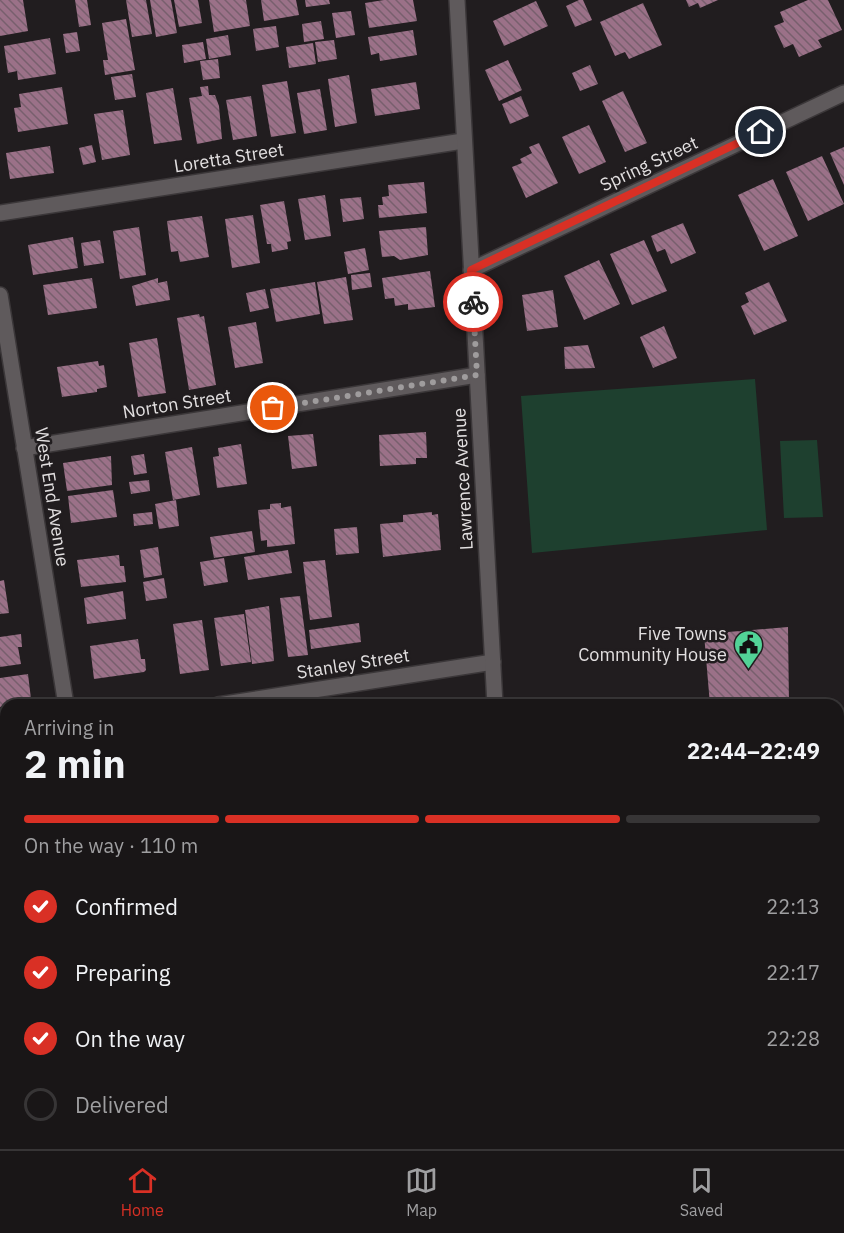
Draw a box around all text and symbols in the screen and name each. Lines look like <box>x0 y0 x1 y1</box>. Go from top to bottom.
pin <box>735 106 786 157</box>
icon: home <box>744 115 777 148</box>
street label: Spring Street <box>596 131 701 196</box>
street label: Loretta Street <box>172 137 286 178</box>
courier <box>443 272 503 332</box>
icon: bike <box>457 286 490 319</box>
pin <box>247 382 298 433</box>
street label: Norton Street <box>121 384 233 423</box>
icon: bag <box>256 391 289 424</box>
street label: Lawrence Avenue <box>447 407 478 551</box>
street label: West End Avenue <box>30 426 75 568</box>
place label: Five Towns Community House <box>578 622 727 666</box>
public building icon: Five Towns Community House <box>732 628 764 670</box>
street label: Stanley Street <box>295 643 411 684</box>
text: Arriving in <box>24 714 114 741</box>
text: 22:44–22:49 <box>687 736 820 765</box>
text: 2 min <box>24 738 126 789</box>
text: On the way · 110 m <box>24 832 198 859</box>
icon: check <box>24 890 57 923</box>
text: Confirmed <box>75 892 178 921</box>
text: 22:13 <box>766 893 820 920</box>
icon: check <box>24 956 57 989</box>
text: Preparing <box>75 958 170 987</box>
text: 22:17 <box>766 959 820 986</box>
icon: check <box>24 1022 57 1055</box>
text: On the way <box>75 1024 185 1053</box>
text: 22:28 <box>766 1025 820 1052</box>
text: Delivered <box>75 1090 169 1119</box>
tab: Home <box>121 1164 164 1220</box>
tab: Map <box>405 1164 438 1220</box>
tab: Saved <box>680 1164 723 1220</box>

